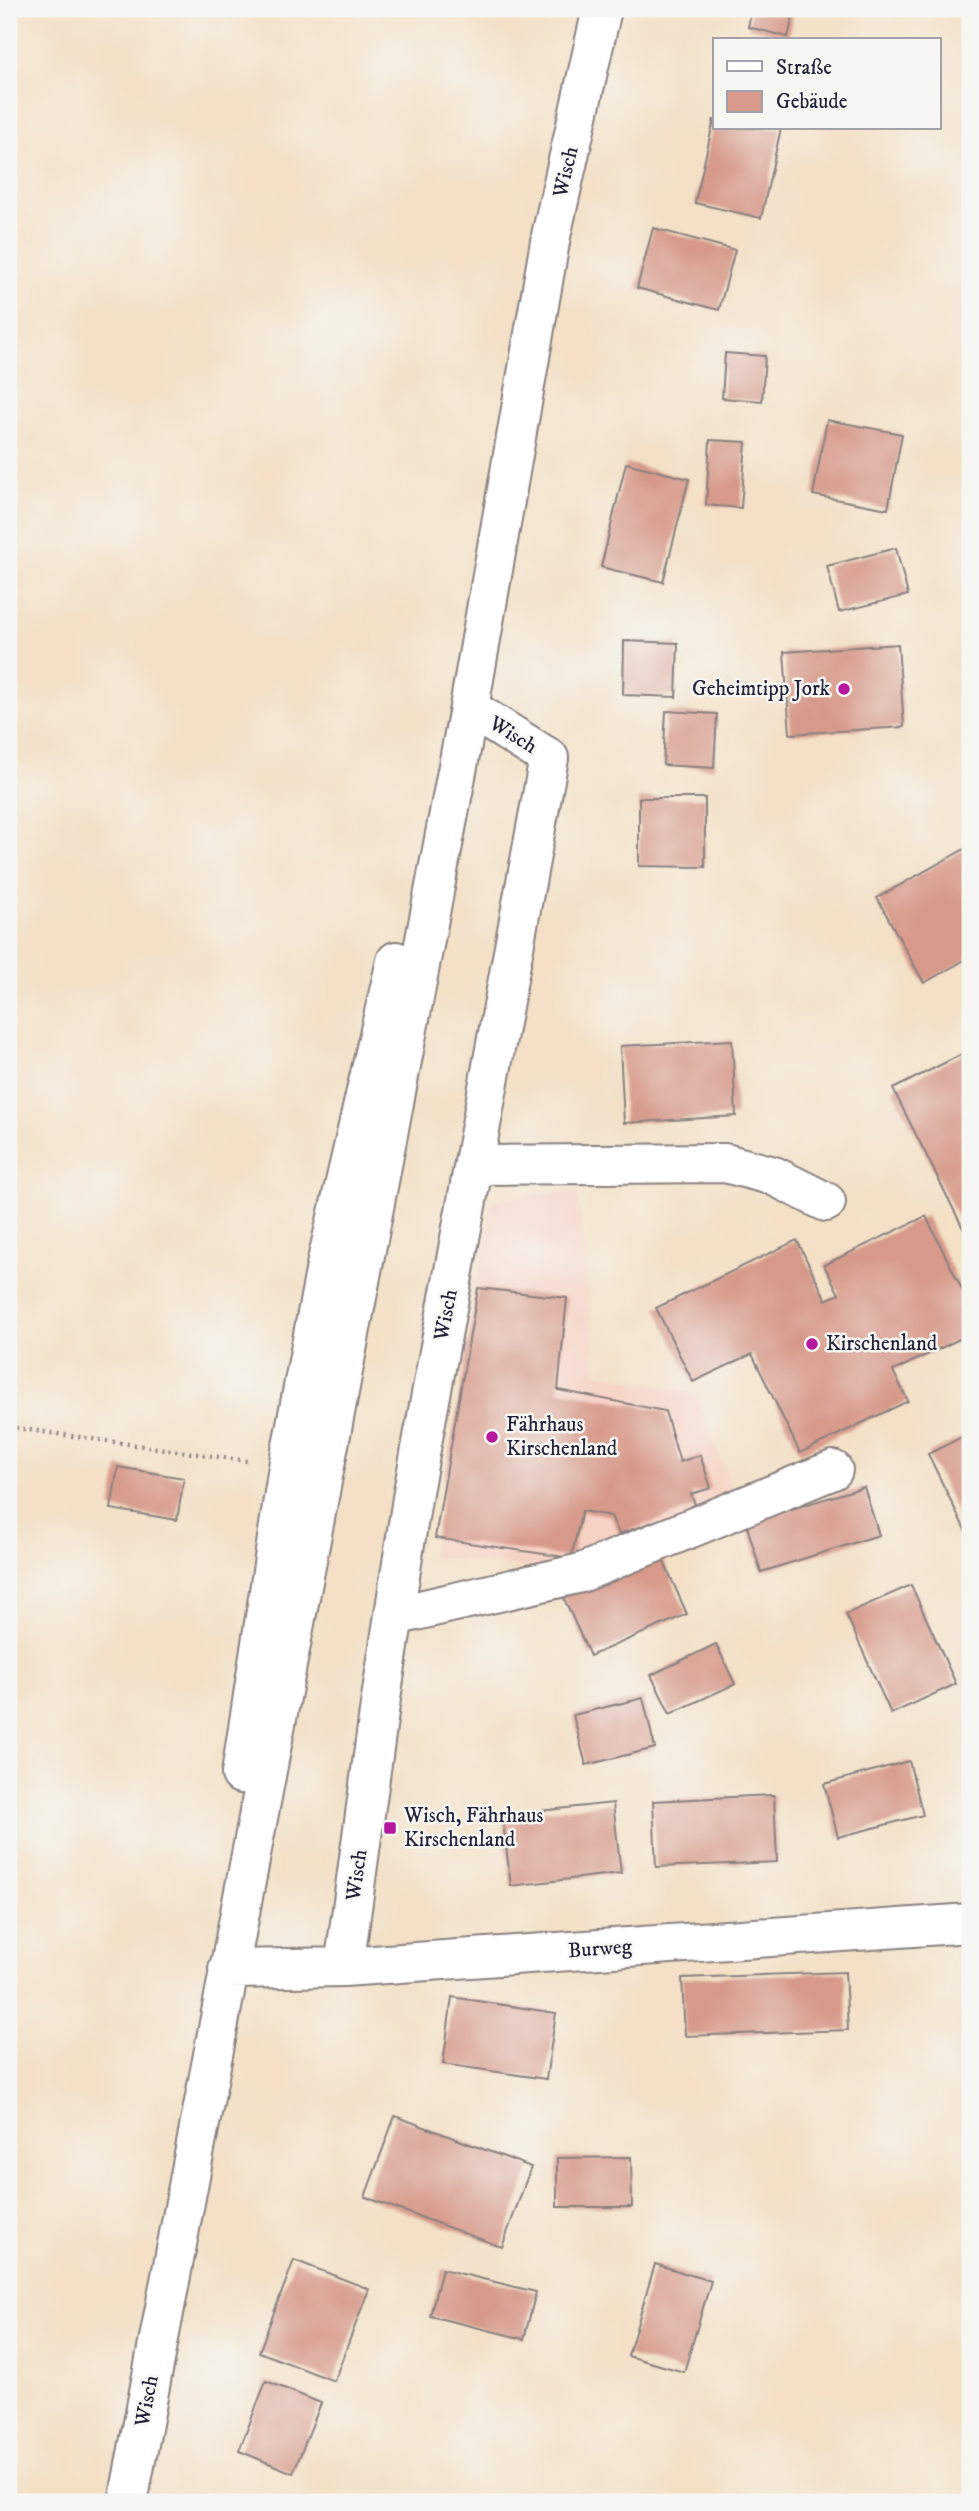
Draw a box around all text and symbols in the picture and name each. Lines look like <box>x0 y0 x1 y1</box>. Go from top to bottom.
legend <box>713 38 940 130</box>
text: Straße <box>776 55 832 81</box>
text: Gebäude <box>776 89 848 115</box>
street label: Wisch <box>547 144 584 201</box>
place label: Geheimtipp Jork <box>692 676 831 702</box>
marker: Geheimtipp Jork <box>836 681 852 697</box>
street label: Wisch <box>483 710 542 760</box>
street label: Wisch <box>428 1287 464 1344</box>
place label: Kirschenland <box>826 1331 938 1357</box>
marker: Kirschenland <box>804 1336 820 1352</box>
place label: Fährhaus Kirschenland <box>506 1412 618 1462</box>
marker: Fährhaus Kirschenland <box>484 1429 500 1445</box>
place label: Wisch, Fährhaus Kirschenland <box>403 1803 543 1853</box>
marker: Wisch, Fährhaus Kirschenland <box>382 1820 398 1836</box>
street label: Wisch <box>340 1848 373 1903</box>
street label: Burweg <box>567 1934 633 1964</box>
street label: Wisch <box>129 2373 165 2430</box>

